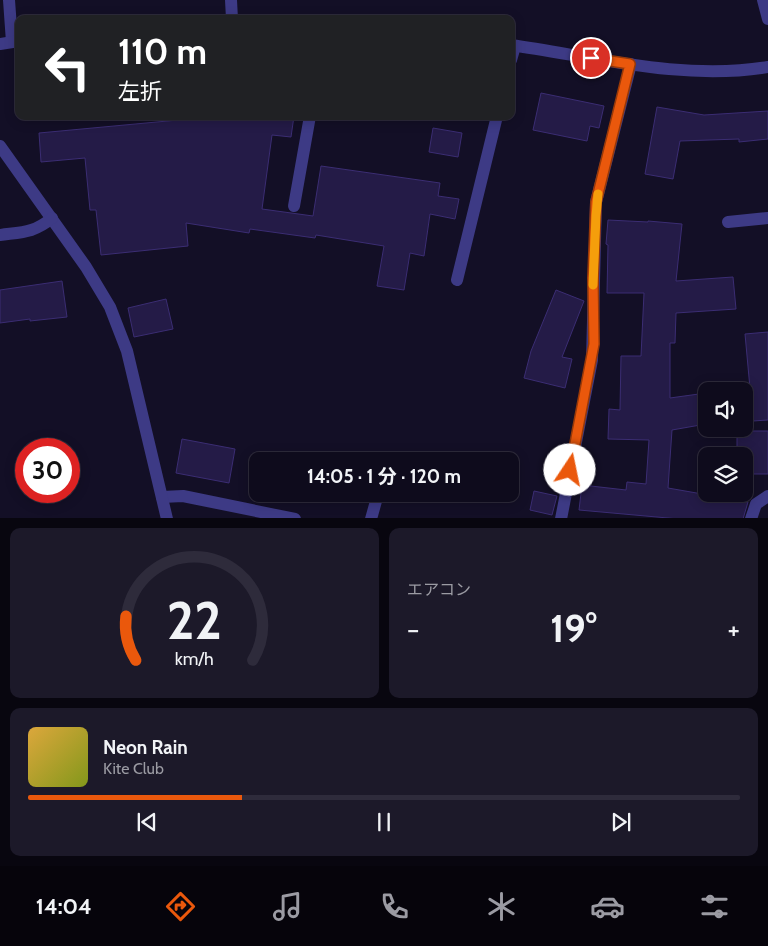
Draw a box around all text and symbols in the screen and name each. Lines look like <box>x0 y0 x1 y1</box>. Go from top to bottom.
text: 110 m <box>118 30 207 73</box>
icon: left <box>35 35 100 100</box>
pin <box>570 37 612 79</box>
icon: arrive <box>577 44 605 72</box>
text: 左折 <box>118 78 162 105</box>
map controls <box>698 382 753 502</box>
button: sound <box>698 382 753 437</box>
speed limit sign: 30 <box>15 438 80 503</box>
position arrow <box>543 443 595 495</box>
button: layers <box>698 447 753 502</box>
text: 14:05 · 1 分 · 120 m <box>307 465 461 488</box>
text: エアコン <box>407 580 471 599</box>
text: 22 <box>167 589 222 652</box>
text: 19° <box>550 605 597 652</box>
text: − <box>407 612 419 646</box>
text: + <box>728 612 740 646</box>
text: km/h <box>175 648 214 669</box>
text: Neon Rain <box>103 736 188 759</box>
text: Kite Club <box>103 759 164 778</box>
icon: previous <box>133 808 161 836</box>
icon: pause <box>370 808 398 836</box>
icon: next <box>607 808 635 836</box>
icon: directions <box>163 889 198 924</box>
icon: music <box>270 889 305 924</box>
icon: phone <box>377 889 412 924</box>
icon: climate <box>484 889 519 924</box>
icon: car <box>590 889 625 924</box>
icon: filters <box>697 889 732 924</box>
text: 14:04 <box>36 893 92 920</box>

